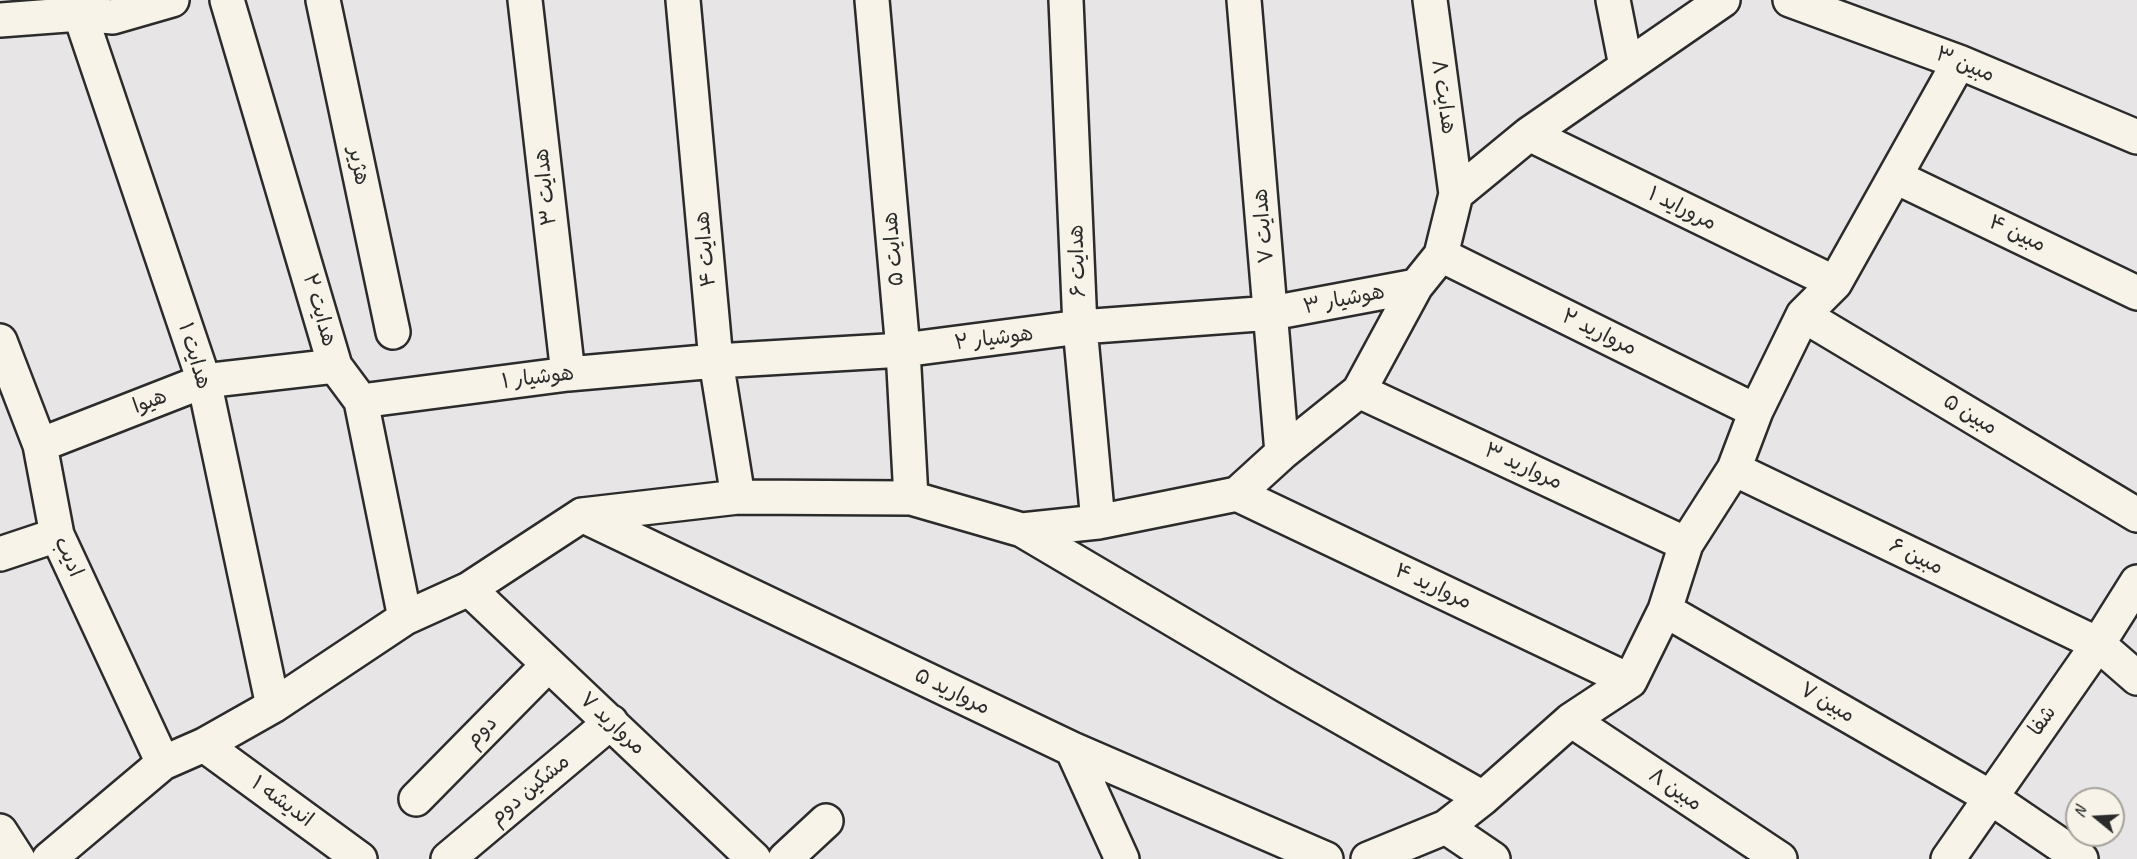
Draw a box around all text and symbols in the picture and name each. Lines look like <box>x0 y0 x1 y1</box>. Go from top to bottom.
street label: مبین ۳ <box>1932 42 1998 88</box>
street label: هدایت ۸ <box>1425 58 1461 136</box>
street label: هژیر <box>342 145 374 187</box>
street label: هدایت ۳ <box>529 147 563 227</box>
street label: مروراید ۱ <box>1644 182 1720 236</box>
street label: هدایت ۷ <box>1248 187 1280 265</box>
street label: هدایت ۴ <box>690 210 722 288</box>
street label: مبین ۴ <box>1985 210 2049 258</box>
street label: هدایت ۵ <box>878 211 910 287</box>
street label: هدایت ۶ <box>1064 224 1092 298</box>
street label: هدایت ۲ <box>297 271 341 349</box>
street label: هوشیار ۳ <box>1301 280 1387 320</box>
street label: مروارید ۲ <box>1557 304 1641 362</box>
street label: هدایت ۱ <box>172 320 216 392</box>
street label: هوشیار ۲ <box>953 322 1035 356</box>
street label: هوشیار ۱ <box>500 361 576 395</box>
street label: هیوا <box>129 384 171 420</box>
street label: مبین ۵ <box>1938 389 2002 441</box>
street label: مروارید ۳ <box>1480 438 1566 496</box>
street label: ادیب <box>48 533 88 581</box>
street label: مبین ۶ <box>1885 533 1947 581</box>
street label: مروارید ۴ <box>1391 558 1475 616</box>
street label: مروارید ۵ <box>910 663 994 721</box>
street label: مبین ۷ <box>1795 677 1859 729</box>
street label: مروارید ۷ <box>574 687 650 761</box>
street label: شفا <box>2024 701 2062 741</box>
street label: دوم <box>461 711 503 753</box>
street label: مشکین دوم <box>485 749 575 831</box>
street label: مبین ۸ <box>1644 763 1706 817</box>
street label: اندیشه ۱ <box>246 771 318 833</box>
north arrow <box>2065 787 2125 847</box>
text: N <box>2069 804 2091 820</box>

